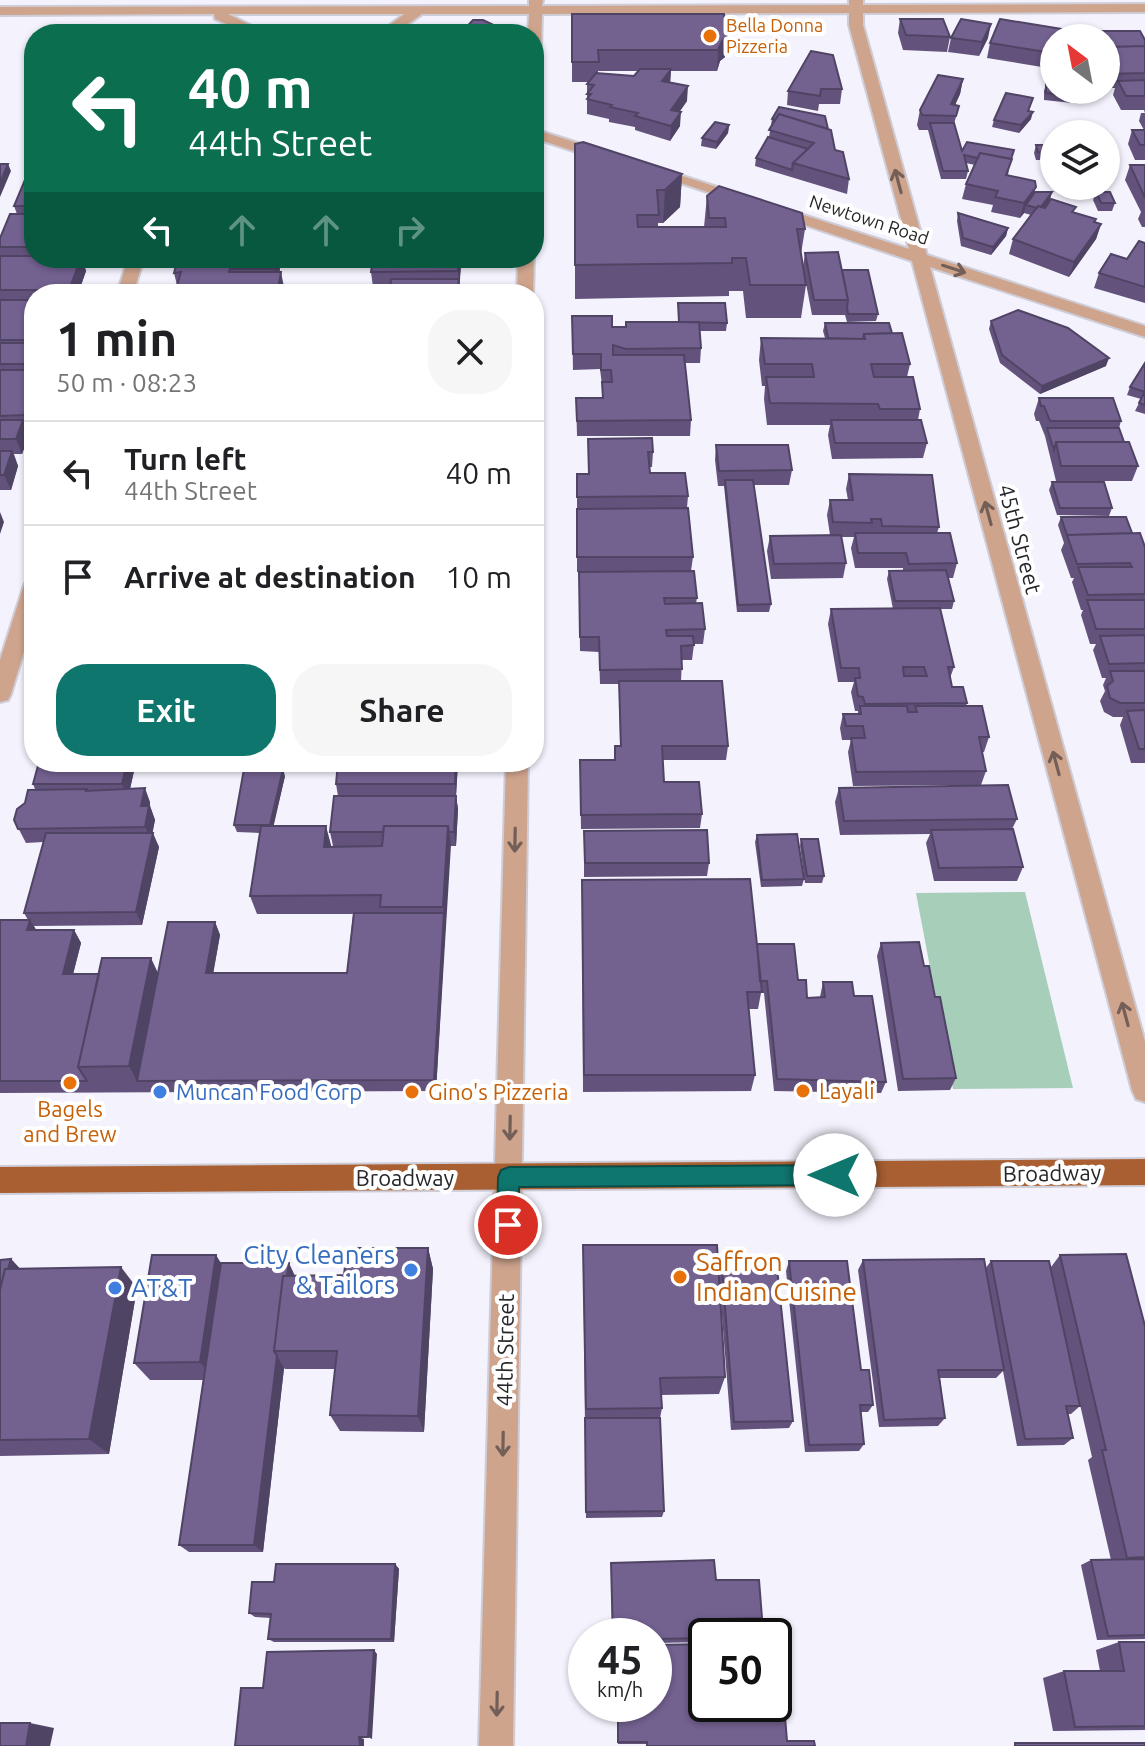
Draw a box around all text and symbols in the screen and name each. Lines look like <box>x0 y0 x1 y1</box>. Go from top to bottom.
place label: Bella Donna Pizzeria <box>726 15 823 56</box>
north arrow <box>1040 24 1120 104</box>
map controls <box>1040 24 1120 200</box>
marker: Bella Donna Pizzeria <box>701 27 719 45</box>
icon: left <box>56 56 160 160</box>
text: 40 m <box>188 56 313 119</box>
button: layers <box>1040 120 1120 200</box>
text: 44th Street <box>188 122 372 163</box>
one-way arrow <box>890 168 905 194</box>
street label: Newtown Road <box>807 190 931 248</box>
icon: left <box>136 208 180 252</box>
icon: ahead <box>220 208 264 252</box>
icon: ahead <box>304 208 348 252</box>
icon: right <box>388 208 432 252</box>
one-way arrow <box>941 262 967 277</box>
button: close <box>428 310 512 394</box>
text: 1 min <box>56 311 177 365</box>
text: 50 m · 08:23 <box>56 368 197 397</box>
text: Turn left <box>124 442 246 476</box>
icon: left <box>56 451 100 495</box>
text: 40 m <box>445 456 512 490</box>
text: 44th Street <box>124 476 257 505</box>
street label: 45th Street <box>994 481 1047 597</box>
one-way arrow <box>980 500 995 526</box>
icon: arrive <box>56 555 100 599</box>
text: Arrive at destination <box>124 560 416 594</box>
text: 10 m <box>445 560 512 594</box>
button: Exit <box>56 664 276 756</box>
button: Share <box>292 664 512 756</box>
one-way arrow <box>1048 751 1063 777</box>
one-way arrow <box>507 826 523 853</box>
one-way arrow <box>1116 1002 1131 1028</box>
marker: Bagels and Brew <box>61 1074 79 1092</box>
place label: Layali <box>819 1078 875 1103</box>
place label: Muncan Food Corp <box>176 1079 362 1104</box>
place label: Gino's Pizzeria <box>428 1079 568 1104</box>
marker: Layali <box>794 1082 812 1100</box>
marker: Muncan Food Corp <box>151 1083 169 1101</box>
marker: Gino's Pizzeria <box>403 1083 421 1101</box>
place label: Bagels and Brew <box>23 1096 117 1146</box>
one-way arrow <box>502 1114 518 1141</box>
position arrow <box>793 1133 877 1217</box>
street label: Broadway <box>1003 1159 1102 1186</box>
street label: Broadway <box>356 1165 455 1190</box>
pin <box>474 1191 542 1259</box>
icon: arrive <box>486 1203 530 1247</box>
place label: City Cleaners & Tailors <box>243 1240 395 1299</box>
place label: Saffron Indian Cuisine <box>696 1247 857 1306</box>
marker: City Cleaners & Tailors <box>402 1261 420 1279</box>
marker: Saffron Indian Cuisine <box>671 1268 689 1286</box>
place label: AT&T <box>131 1273 192 1302</box>
marker: AT&T <box>106 1279 124 1297</box>
street label: 44th Street <box>491 1293 518 1406</box>
one-way arrow <box>495 1430 510 1457</box>
speed limit sign: 50 <box>688 1618 792 1722</box>
text: 45 <box>597 1637 643 1682</box>
text: km/h <box>597 1678 643 1701</box>
one-way arrow <box>489 1690 504 1717</box>

